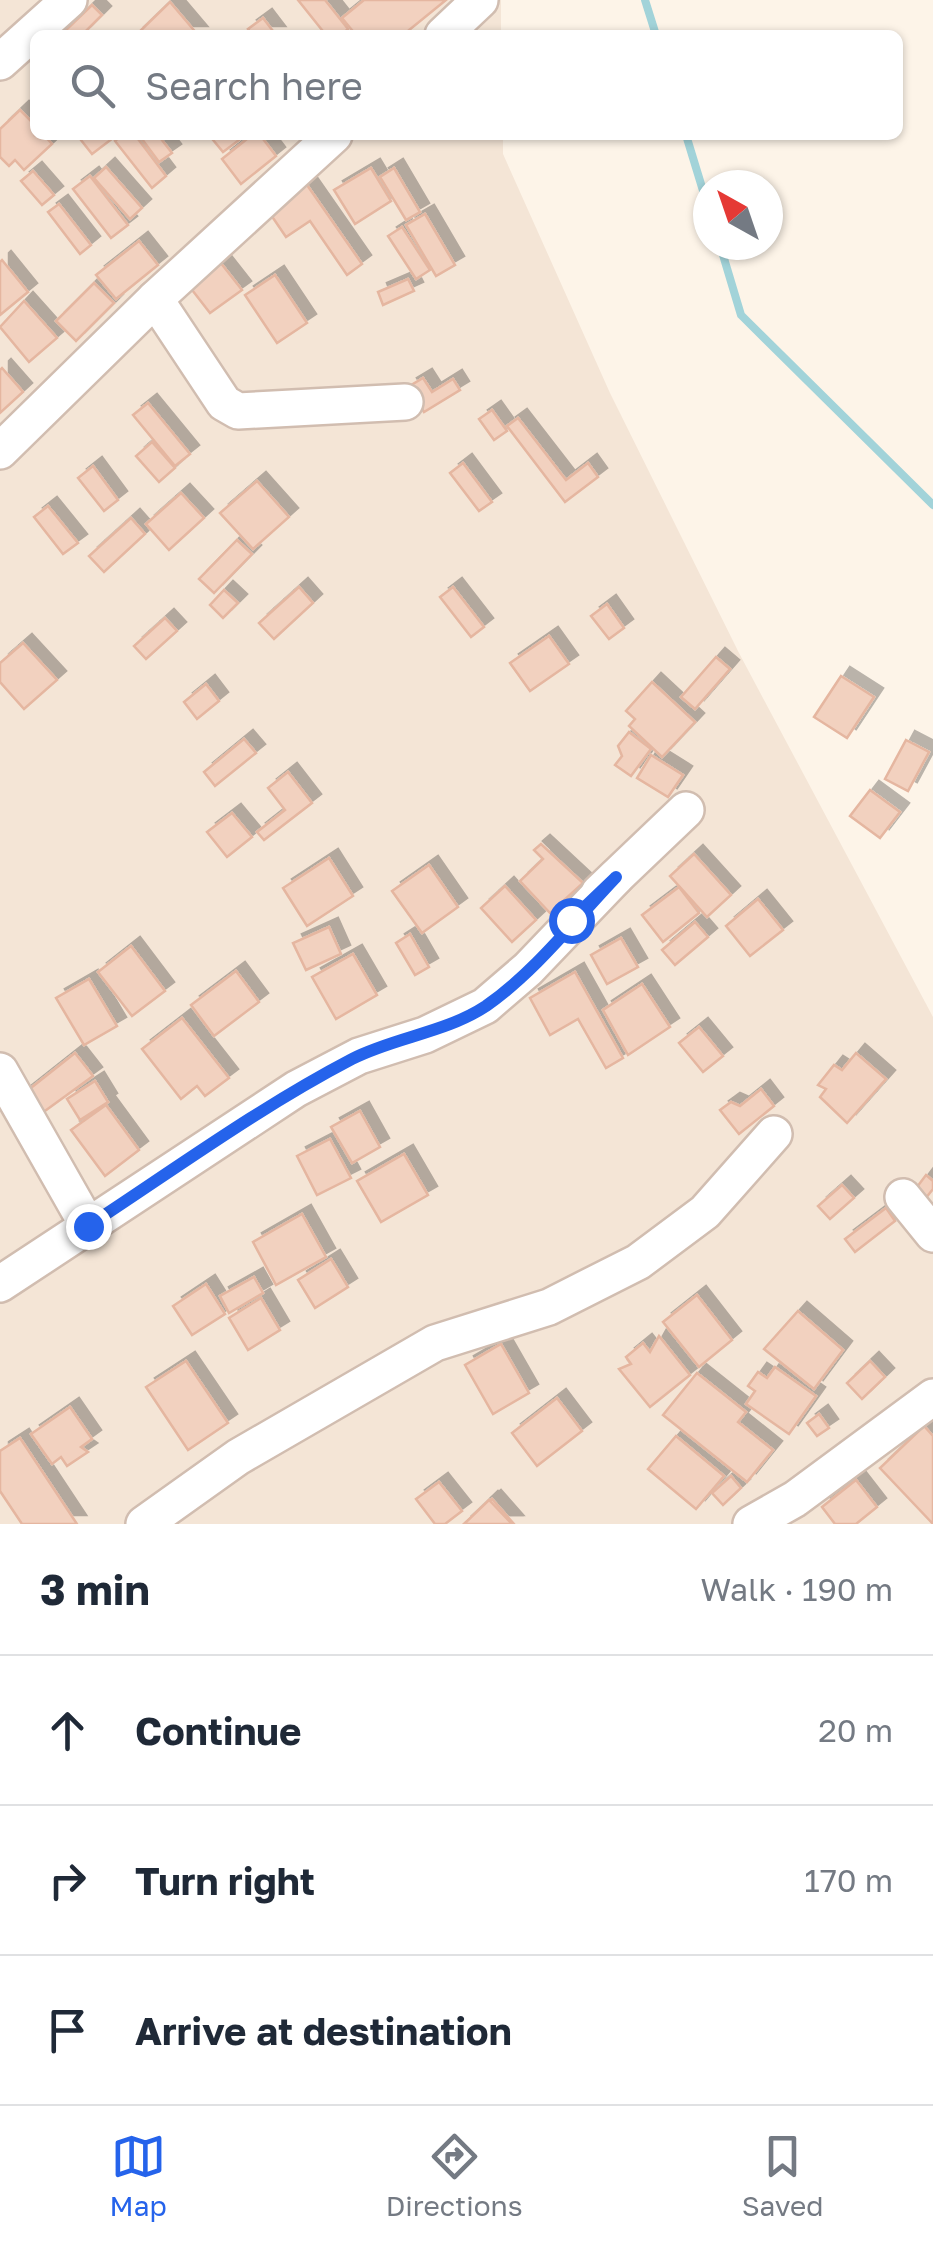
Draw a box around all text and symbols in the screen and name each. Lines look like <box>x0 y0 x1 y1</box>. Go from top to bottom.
search box <box>30 30 903 140</box>
icon: search <box>65 58 120 113</box>
text: Search here <box>145 63 363 108</box>
north arrow <box>693 170 783 260</box>
route start <box>549 898 595 944</box>
route end <box>66 1204 112 1250</box>
text: 3 min <box>40 1564 150 1614</box>
text: Walk · 190 m <box>701 1570 893 1608</box>
icon: ahead <box>40 1703 95 1758</box>
text: Continue <box>135 1708 301 1753</box>
text: 20 m <box>818 1711 893 1749</box>
icon: right <box>40 1853 95 1908</box>
text: Turn right <box>135 1858 315 1903</box>
text: 170 m <box>804 1861 893 1899</box>
icon: arrive <box>40 2003 95 2058</box>
text: Arrive at destination <box>135 2008 512 2053</box>
tab: Map <box>110 2129 167 2222</box>
tab: Directions <box>386 2129 523 2222</box>
tab: Saved <box>742 2129 823 2222</box>

